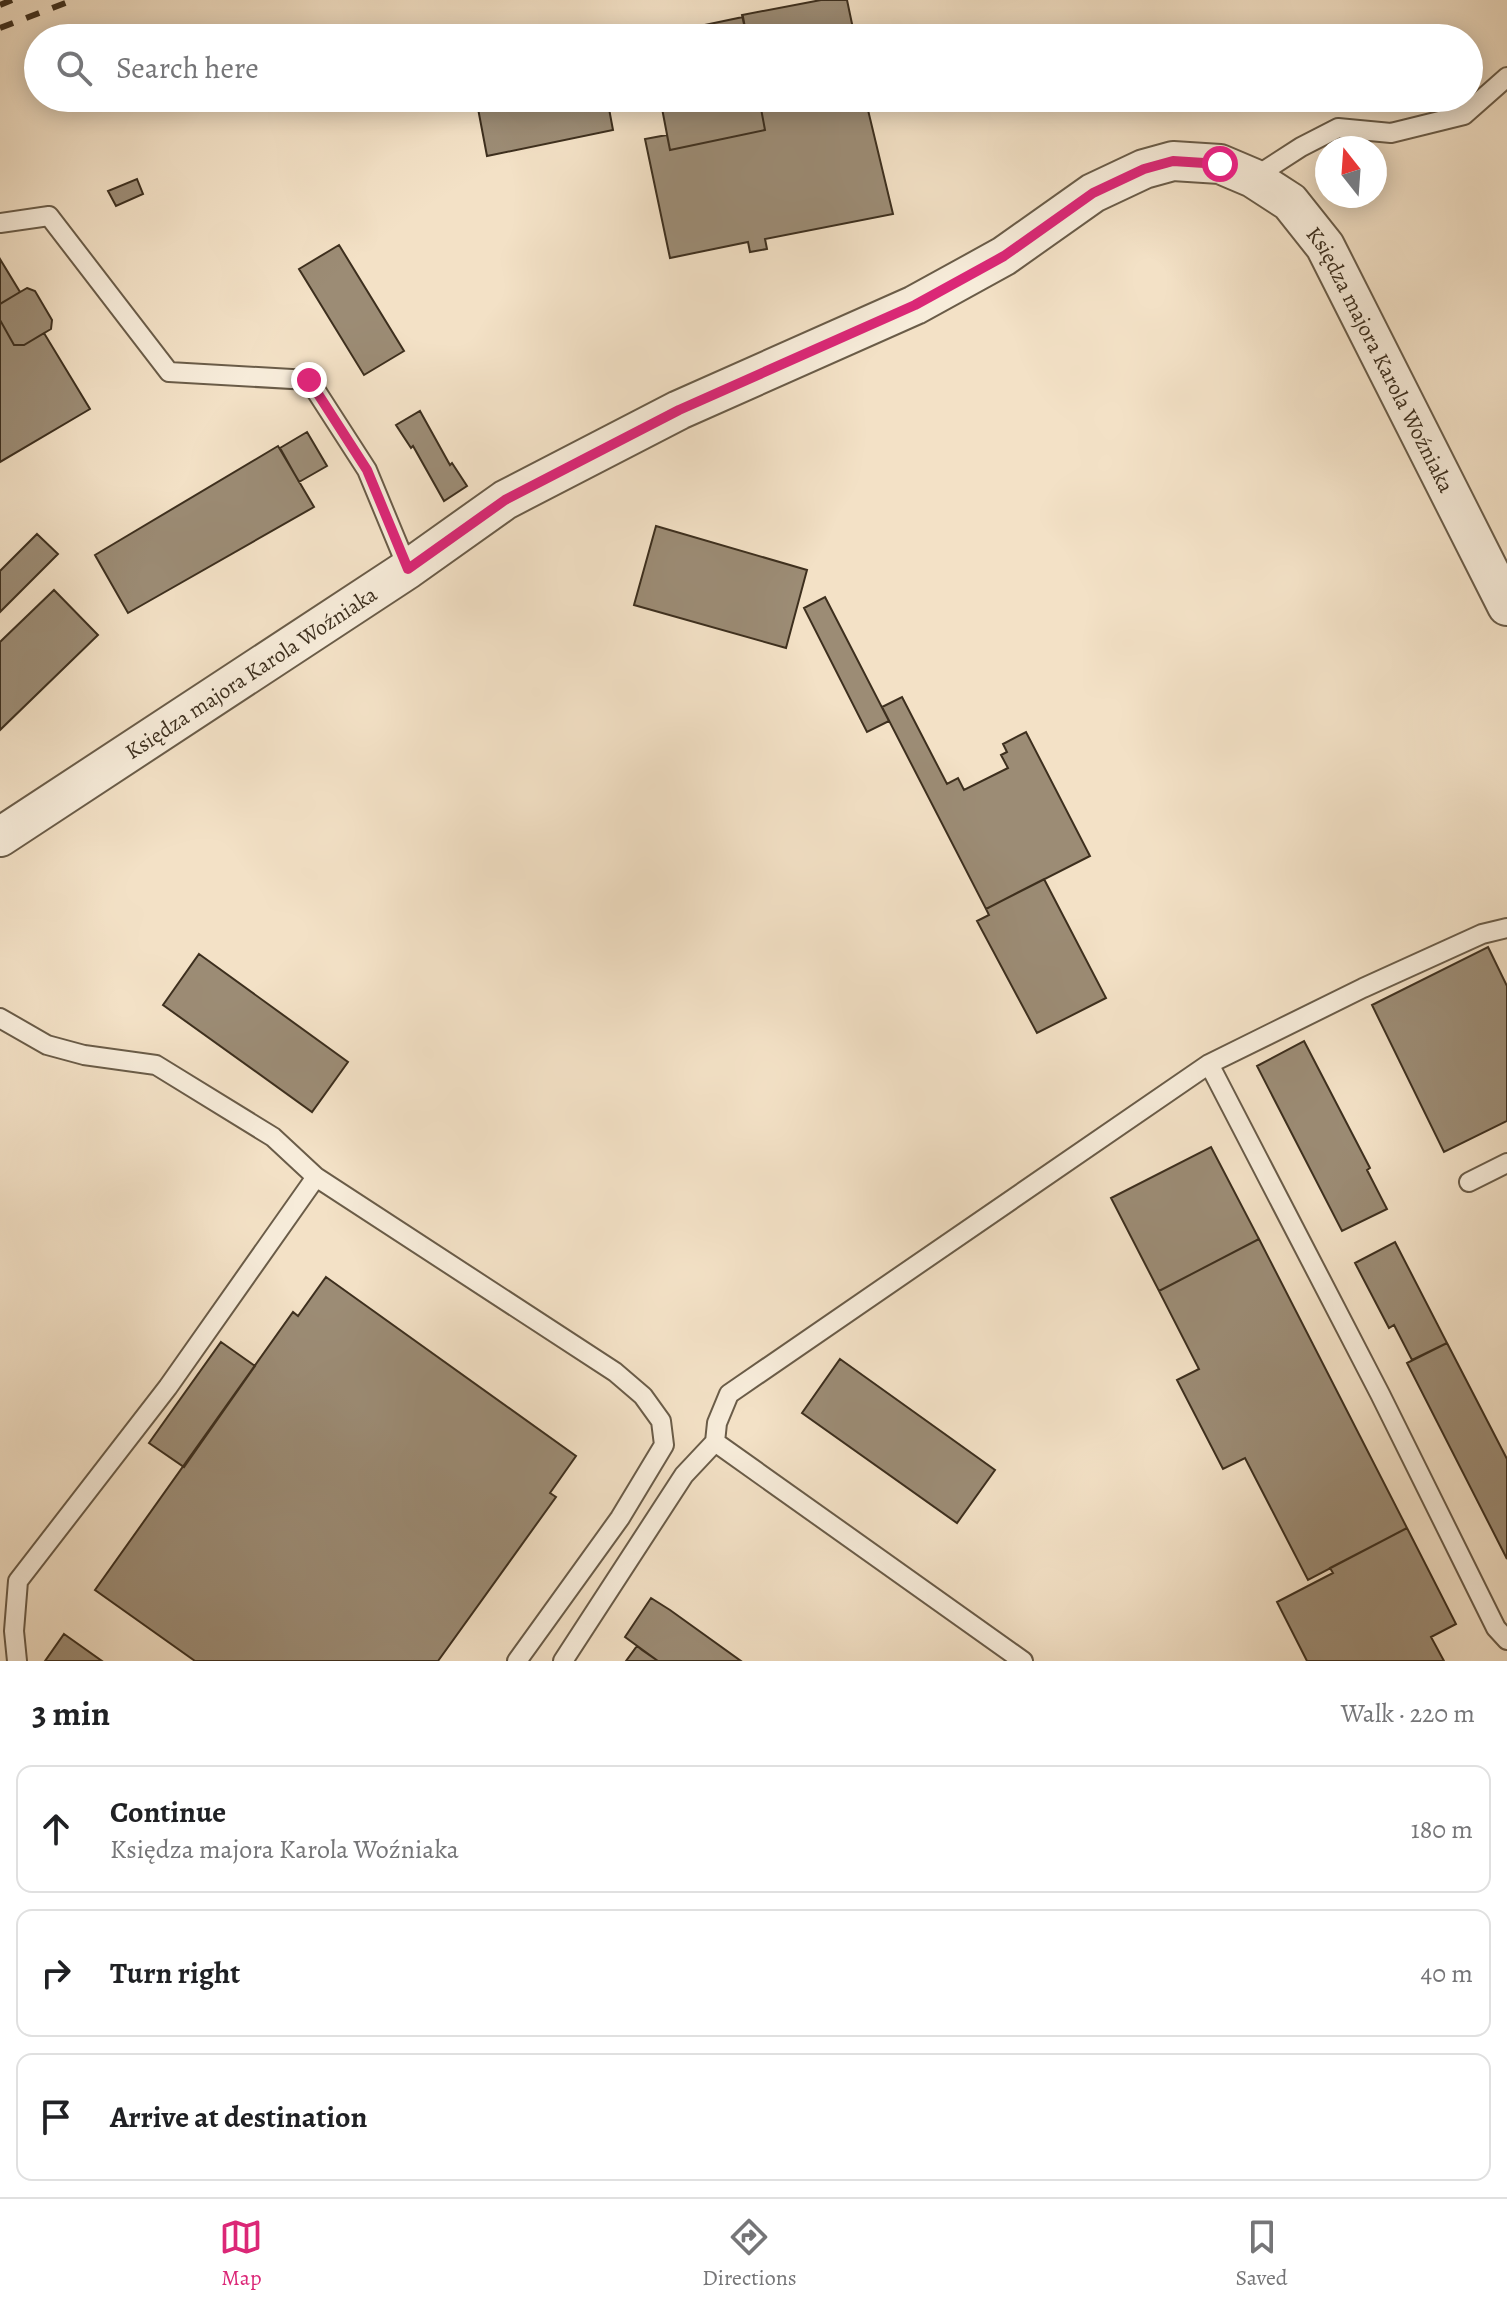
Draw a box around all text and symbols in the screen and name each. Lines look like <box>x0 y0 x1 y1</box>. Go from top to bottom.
search box <box>24 24 1483 112</box>
icon: search <box>52 46 96 90</box>
text: Search here <box>116 48 259 88</box>
north arrow <box>1315 136 1387 208</box>
route start <box>1202 146 1238 182</box>
street label: Księdza majora Karola Woźniaka <box>1299 220 1461 498</box>
route end <box>291 362 327 398</box>
street label: Księdza majora Karola Woźniaka <box>120 579 384 767</box>
text: 3 min <box>32 1690 110 1737</box>
text: Walk · 220 m <box>1341 1696 1475 1731</box>
text: Continue <box>110 1792 226 1832</box>
icon: ahead <box>34 1807 78 1851</box>
text: 180 m <box>1411 1812 1473 1847</box>
text: Księdza majora Karola Woźniaka <box>110 1832 459 1867</box>
icon: right <box>34 1951 78 1995</box>
text: Turn right <box>110 1953 240 1993</box>
text: 40 m <box>1421 1956 1473 1991</box>
icon: arrive <box>34 2095 78 2139</box>
text: Arrive at destination <box>110 2097 367 2137</box>
tab: Map <box>219 2215 263 2293</box>
tab: Directions <box>702 2215 797 2293</box>
tab: Saved <box>1235 2215 1288 2293</box>

